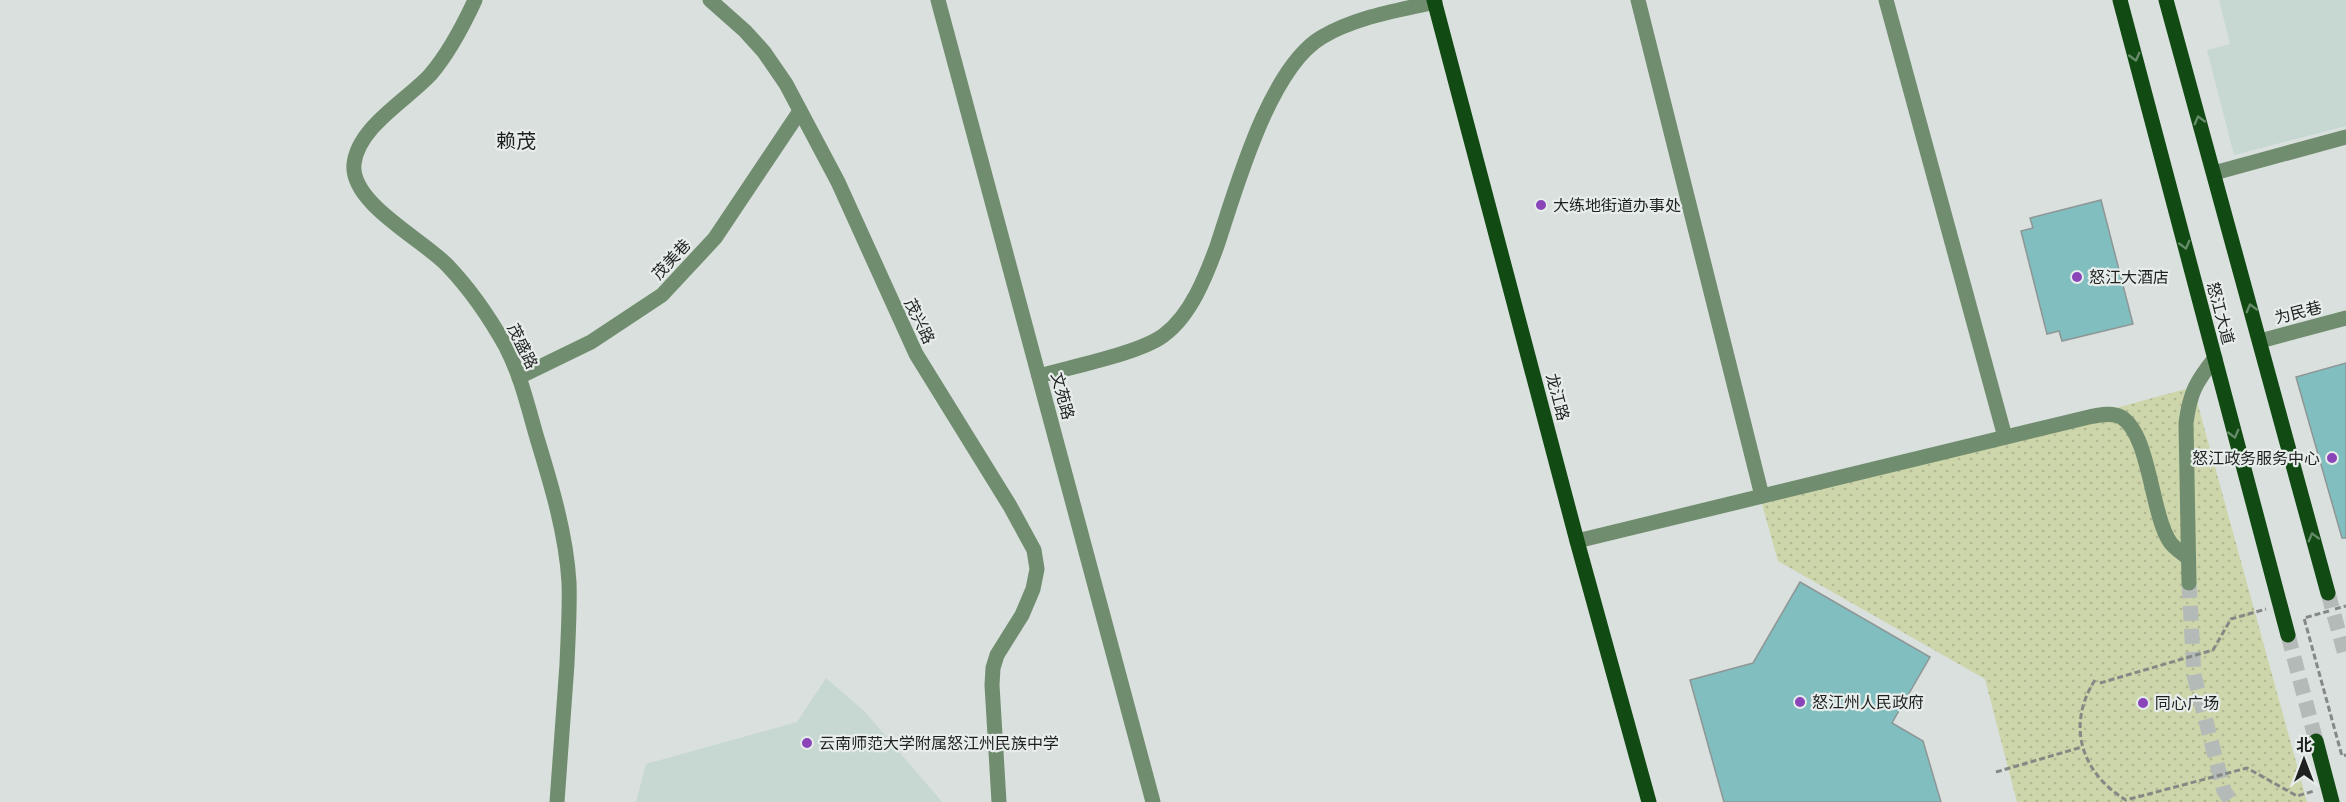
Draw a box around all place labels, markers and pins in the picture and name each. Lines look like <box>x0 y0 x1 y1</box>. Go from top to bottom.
place label: 大练地街道办事处 <box>1553 195 1681 215</box>
marker: 大练地街道办事处 <box>1534 198 1548 212</box>
place label: 怒江大酒店 <box>2089 267 2169 287</box>
marker: 怒江大酒店 <box>2070 270 2084 284</box>
place label: 怒江政务服务中心 <box>2192 448 2320 468</box>
marker: 怒江政务服务中心 <box>2325 451 2339 465</box>
place label: 怒江州人民政府 <box>1812 692 1924 712</box>
place label: 同心广场 <box>2155 693 2219 713</box>
marker: 怒江州人民政府 <box>1793 695 1807 709</box>
marker: 同心广场 <box>2136 696 2150 710</box>
place label: 云南师范大学附属怒江州民族中学 <box>819 733 1059 753</box>
marker: 云南师范大学附属怒江州民族中学 <box>800 736 814 750</box>

